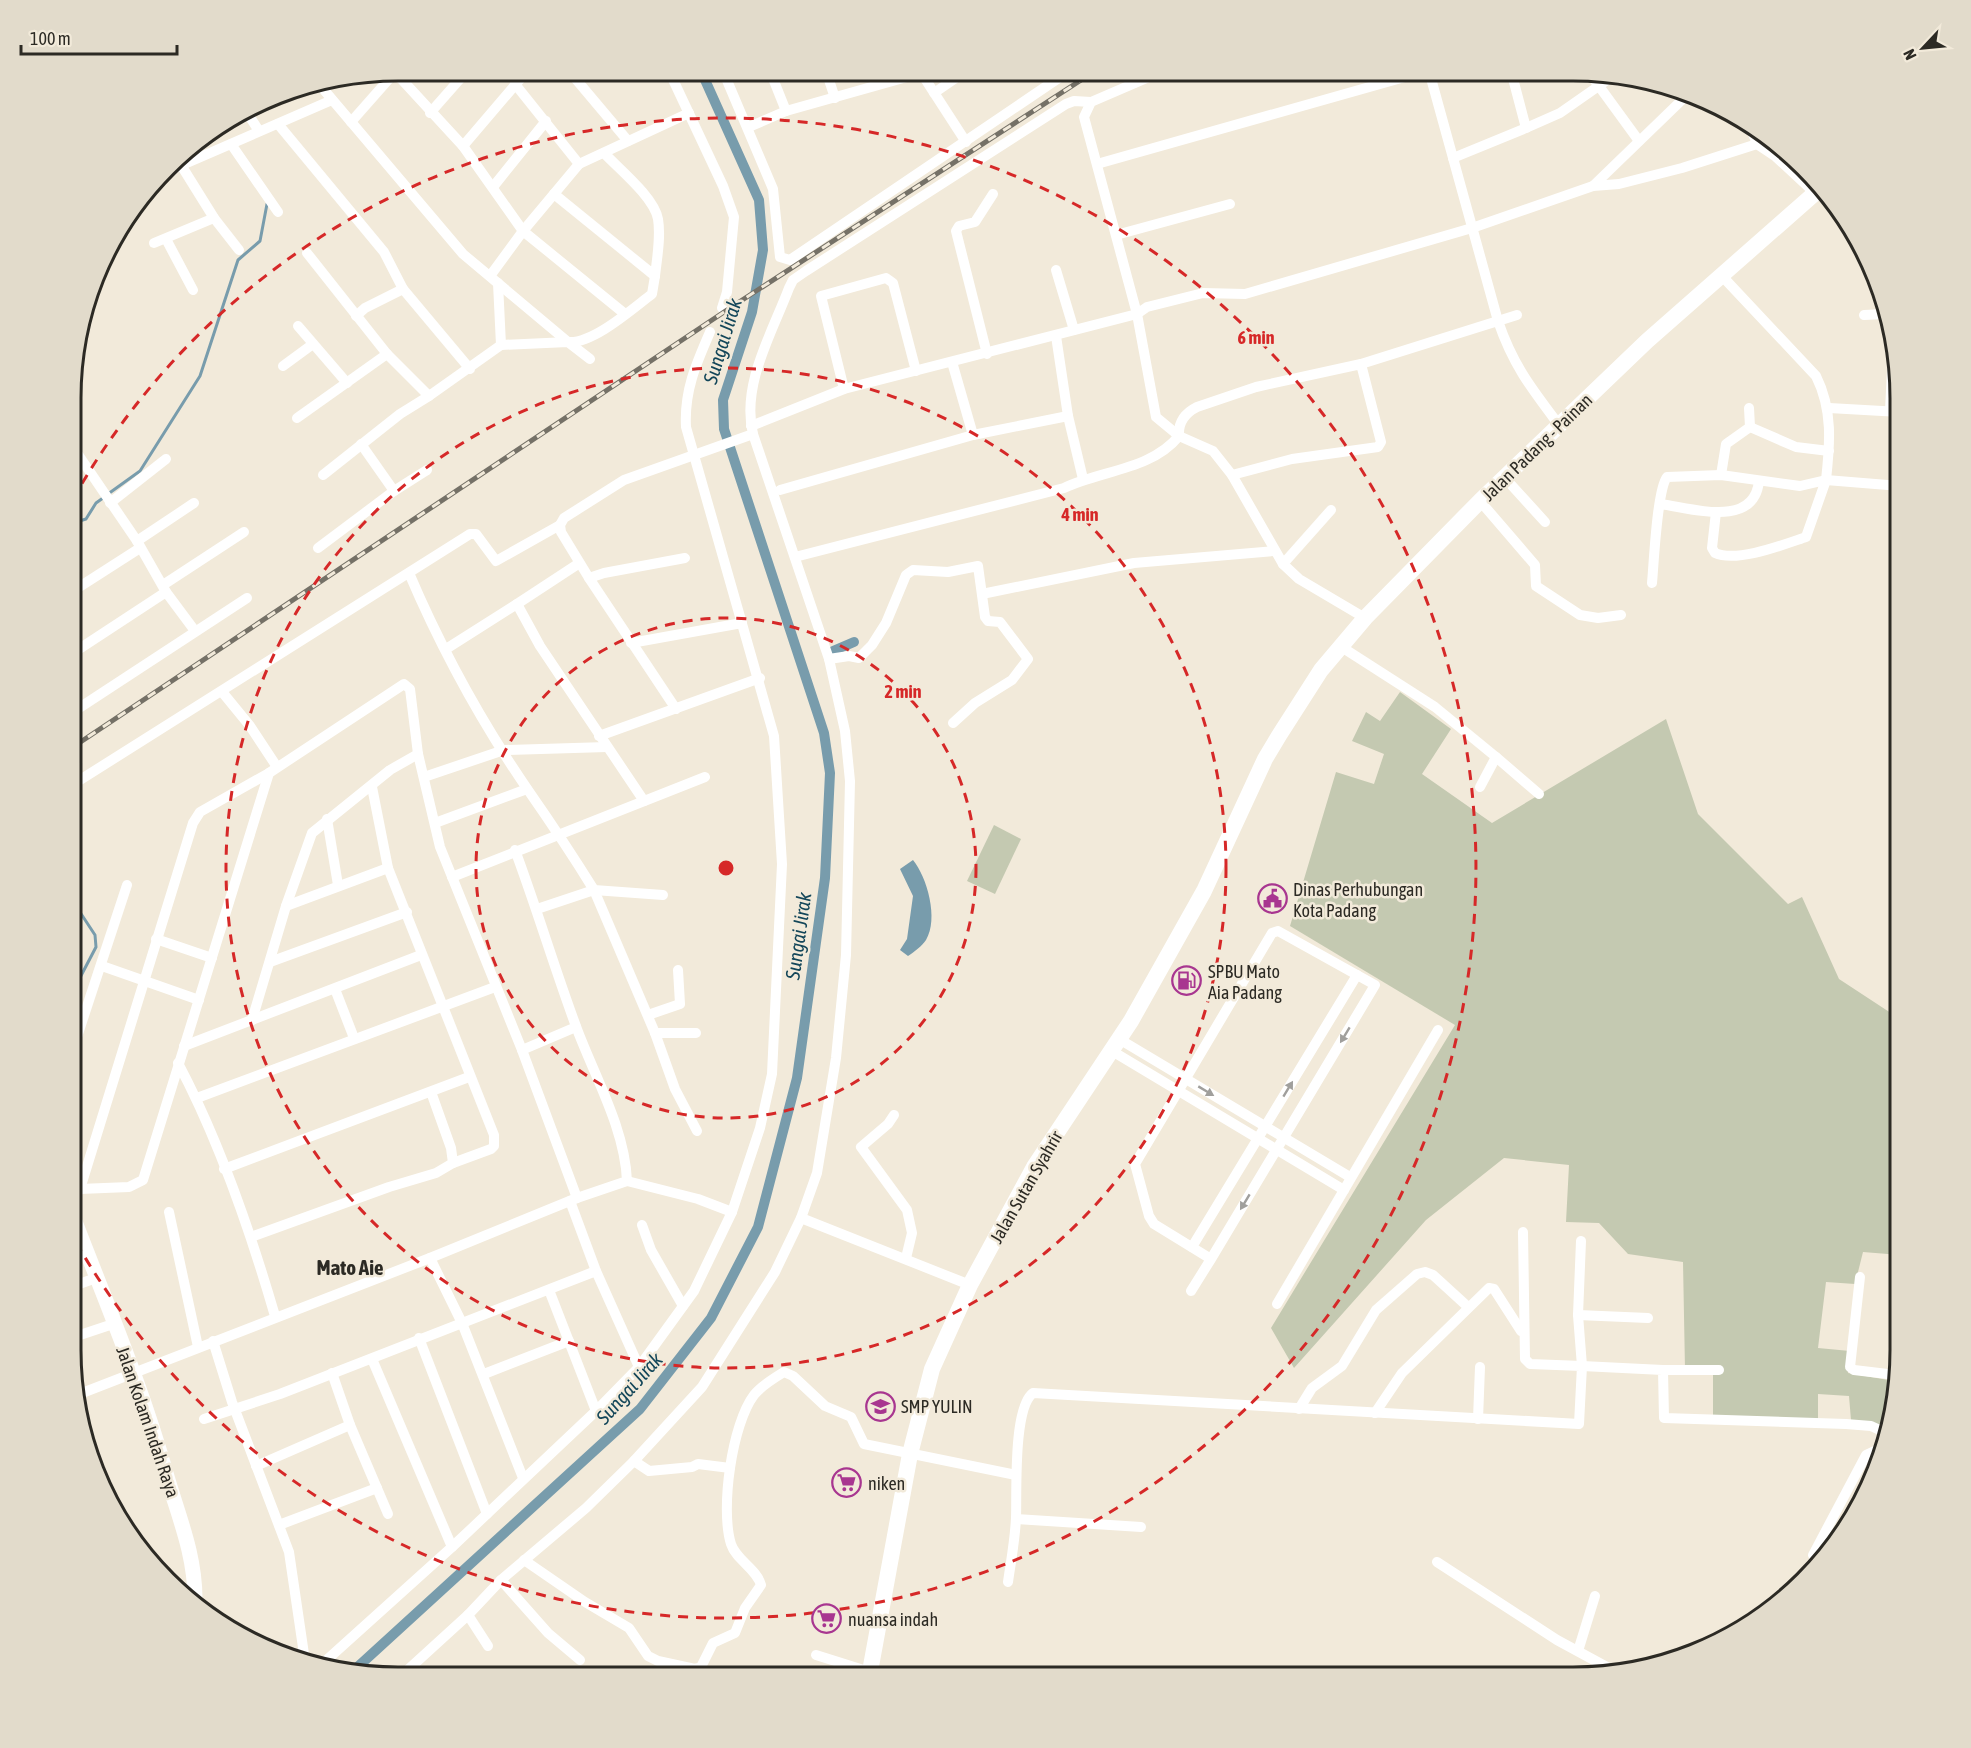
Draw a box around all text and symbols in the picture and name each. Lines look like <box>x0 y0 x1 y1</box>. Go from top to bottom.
scale bar <box>21 18 177 56</box>
north arrow <box>1893 18 1953 78</box>
text: 100 m <box>30 28 71 49</box>
text: N <box>1899 46 1920 63</box>
water label: Sungai Jirak <box>698 295 746 387</box>
text: 6 min <box>1238 327 1275 348</box>
street label: Jalan Padang - Painan <box>1478 389 1596 505</box>
text: 4 min <box>1061 504 1099 525</box>
text: 2 min <box>885 681 922 702</box>
centre of rings <box>716 858 736 878</box>
place label: Dinas Perhubungan Kota Padang <box>1293 879 1423 921</box>
public building icon: Dinas Perhubungan Kota Padang <box>1256 883 1288 915</box>
water label: Sungai Jirak <box>780 891 816 982</box>
place label: SPBU Mato Aia Padang <box>1208 961 1282 1003</box>
fuel station icon: SPBU Mato Aia Padang <box>1171 965 1203 997</box>
one-way arrow <box>1339 1027 1350 1043</box>
one-way arrow <box>1282 1081 1293 1097</box>
one-way arrow <box>1198 1085 1214 1096</box>
street label: Jalan Sutan Syahrir <box>985 1127 1067 1247</box>
one-way arrow <box>1239 1194 1250 1210</box>
district label: Mato Aie <box>316 1255 384 1279</box>
street label: Jalan Kolam Indah Raya <box>112 1344 184 1500</box>
water label: Sungai Jirak <box>590 1348 667 1429</box>
school or university icon: SMP YULIN <box>864 1390 896 1422</box>
place label: SMP YULIN <box>901 1396 973 1417</box>
supermarket icon: niken <box>831 1467 863 1499</box>
place label: niken <box>868 1473 905 1494</box>
supermarket icon: nuansa indah <box>811 1603 843 1635</box>
place label: nuansa indah <box>848 1609 938 1630</box>

